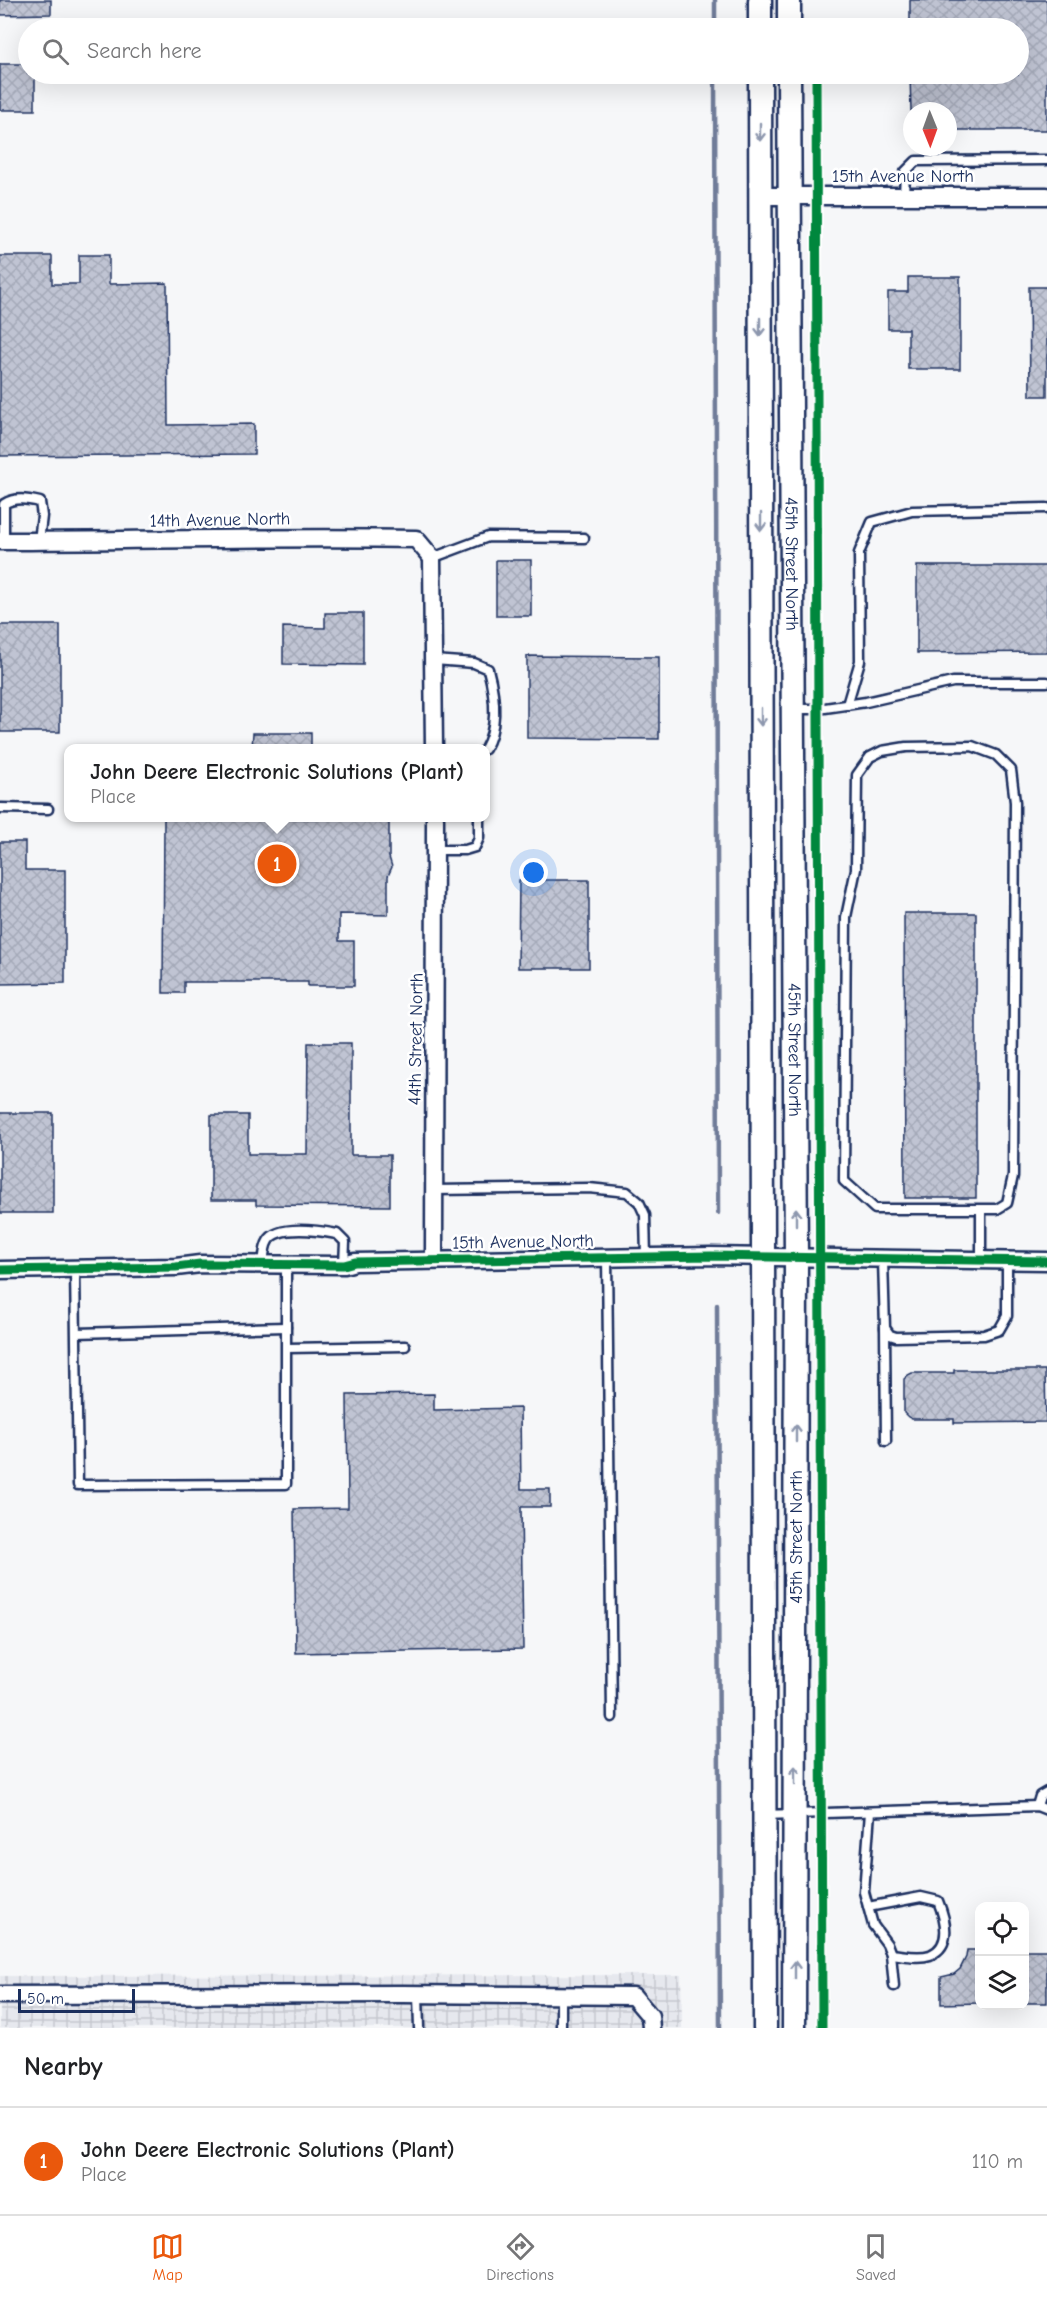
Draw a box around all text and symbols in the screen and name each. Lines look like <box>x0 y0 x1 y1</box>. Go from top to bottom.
search box <box>18 18 1029 84</box>
icon: search <box>39 35 72 68</box>
text: Search here <box>87 38 202 64</box>
north arrow <box>903 102 957 156</box>
one-way arrow <box>754 121 766 141</box>
street label: 15th Avenue North <box>832 166 974 187</box>
one-way arrow <box>754 316 766 336</box>
street label: 45th Street North <box>781 497 803 631</box>
street label: 14th Avenue North <box>149 508 291 532</box>
one-way arrow <box>755 511 767 531</box>
one-way arrow <box>755 706 767 726</box>
popup <box>64 744 490 822</box>
text: John Deere Electronic Solutions (Plant) <box>90 759 464 785</box>
text: Place <box>90 785 136 808</box>
pin: 1 <box>258 842 296 886</box>
your location <box>519 858 548 887</box>
street label: 44th Street North <box>404 973 428 1105</box>
street label: 45th Street North <box>784 983 806 1117</box>
one-way arrow <box>790 1207 802 1227</box>
street label: 15th Avenue North <box>452 1230 594 1254</box>
one-way arrow <box>790 1423 802 1443</box>
street label: 45th Street North <box>786 1470 807 1604</box>
one-way arrow <box>789 1765 801 1785</box>
map controls <box>975 1902 1029 2010</box>
button: locate <box>975 1902 1029 1956</box>
button: layers <box>975 1956 1029 2010</box>
one-way arrow <box>789 1960 801 1980</box>
scale bar <box>18 1986 135 2014</box>
text: 50 m <box>27 1990 64 2008</box>
text: Nearby <box>24 2052 103 2082</box>
text: John Deere Electronic Solutions (Plant) <box>81 2137 455 2163</box>
text: 1 <box>40 2150 47 2173</box>
text: 110 m <box>972 2150 1023 2173</box>
text: Place <box>81 2163 127 2186</box>
tab: Map <box>151 2230 184 2284</box>
tab: Directions <box>486 2230 554 2284</box>
tab: Saved <box>856 2230 896 2284</box>

